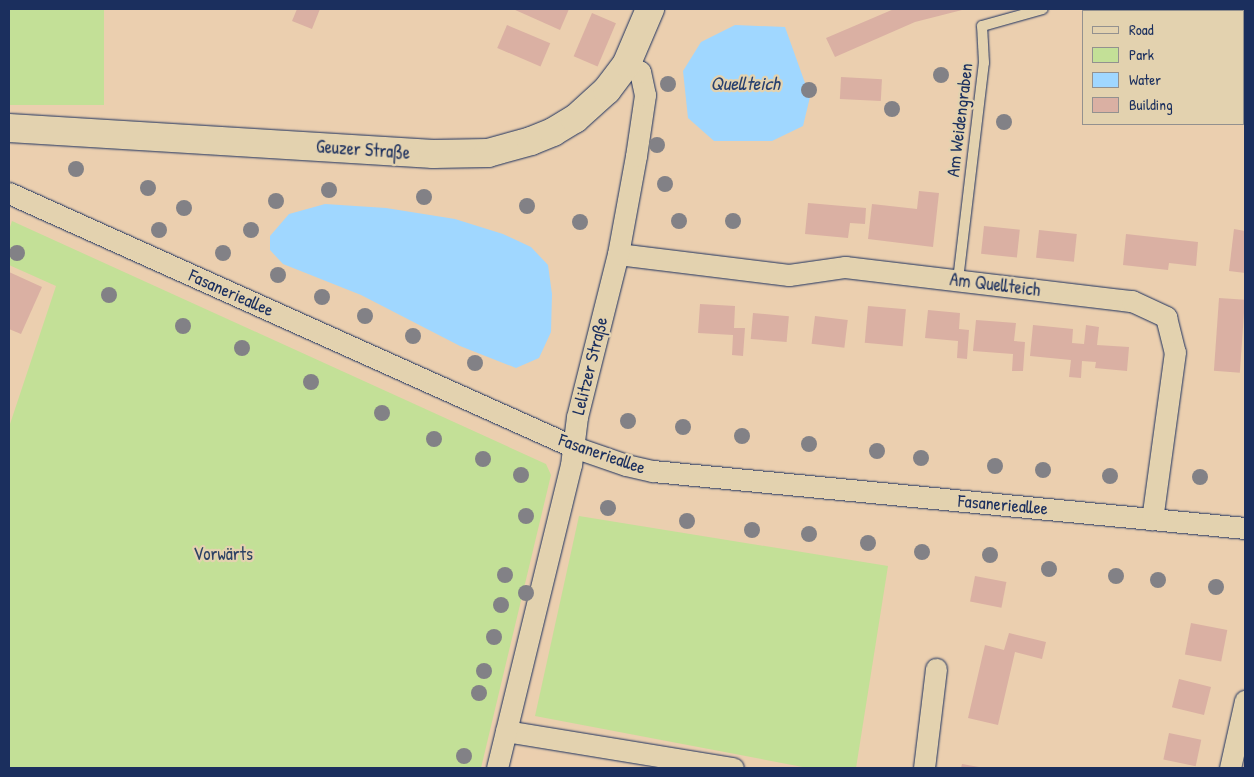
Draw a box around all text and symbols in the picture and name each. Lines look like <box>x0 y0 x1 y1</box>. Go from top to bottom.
legend <box>1082 10 1244 125</box>
text: Road <box>1129 19 1154 40</box>
text: Park <box>1129 44 1154 65</box>
street label: Am Weidengraben <box>942 62 978 178</box>
text: Water <box>1129 69 1161 90</box>
water label: Quellteich <box>710 73 780 95</box>
text: Building <box>1129 94 1173 115</box>
street label: Geuzer Straße <box>315 136 411 164</box>
street label: Fasanerieallee <box>185 265 277 321</box>
street label: Am Quellteich <box>949 269 1041 301</box>
street label: Lelitzer Straße <box>567 315 613 417</box>
street label: Fasanerieallee <box>556 429 648 479</box>
street label: Fasanerieallee <box>957 490 1049 520</box>
park label: Vorwärts <box>193 543 253 565</box>

